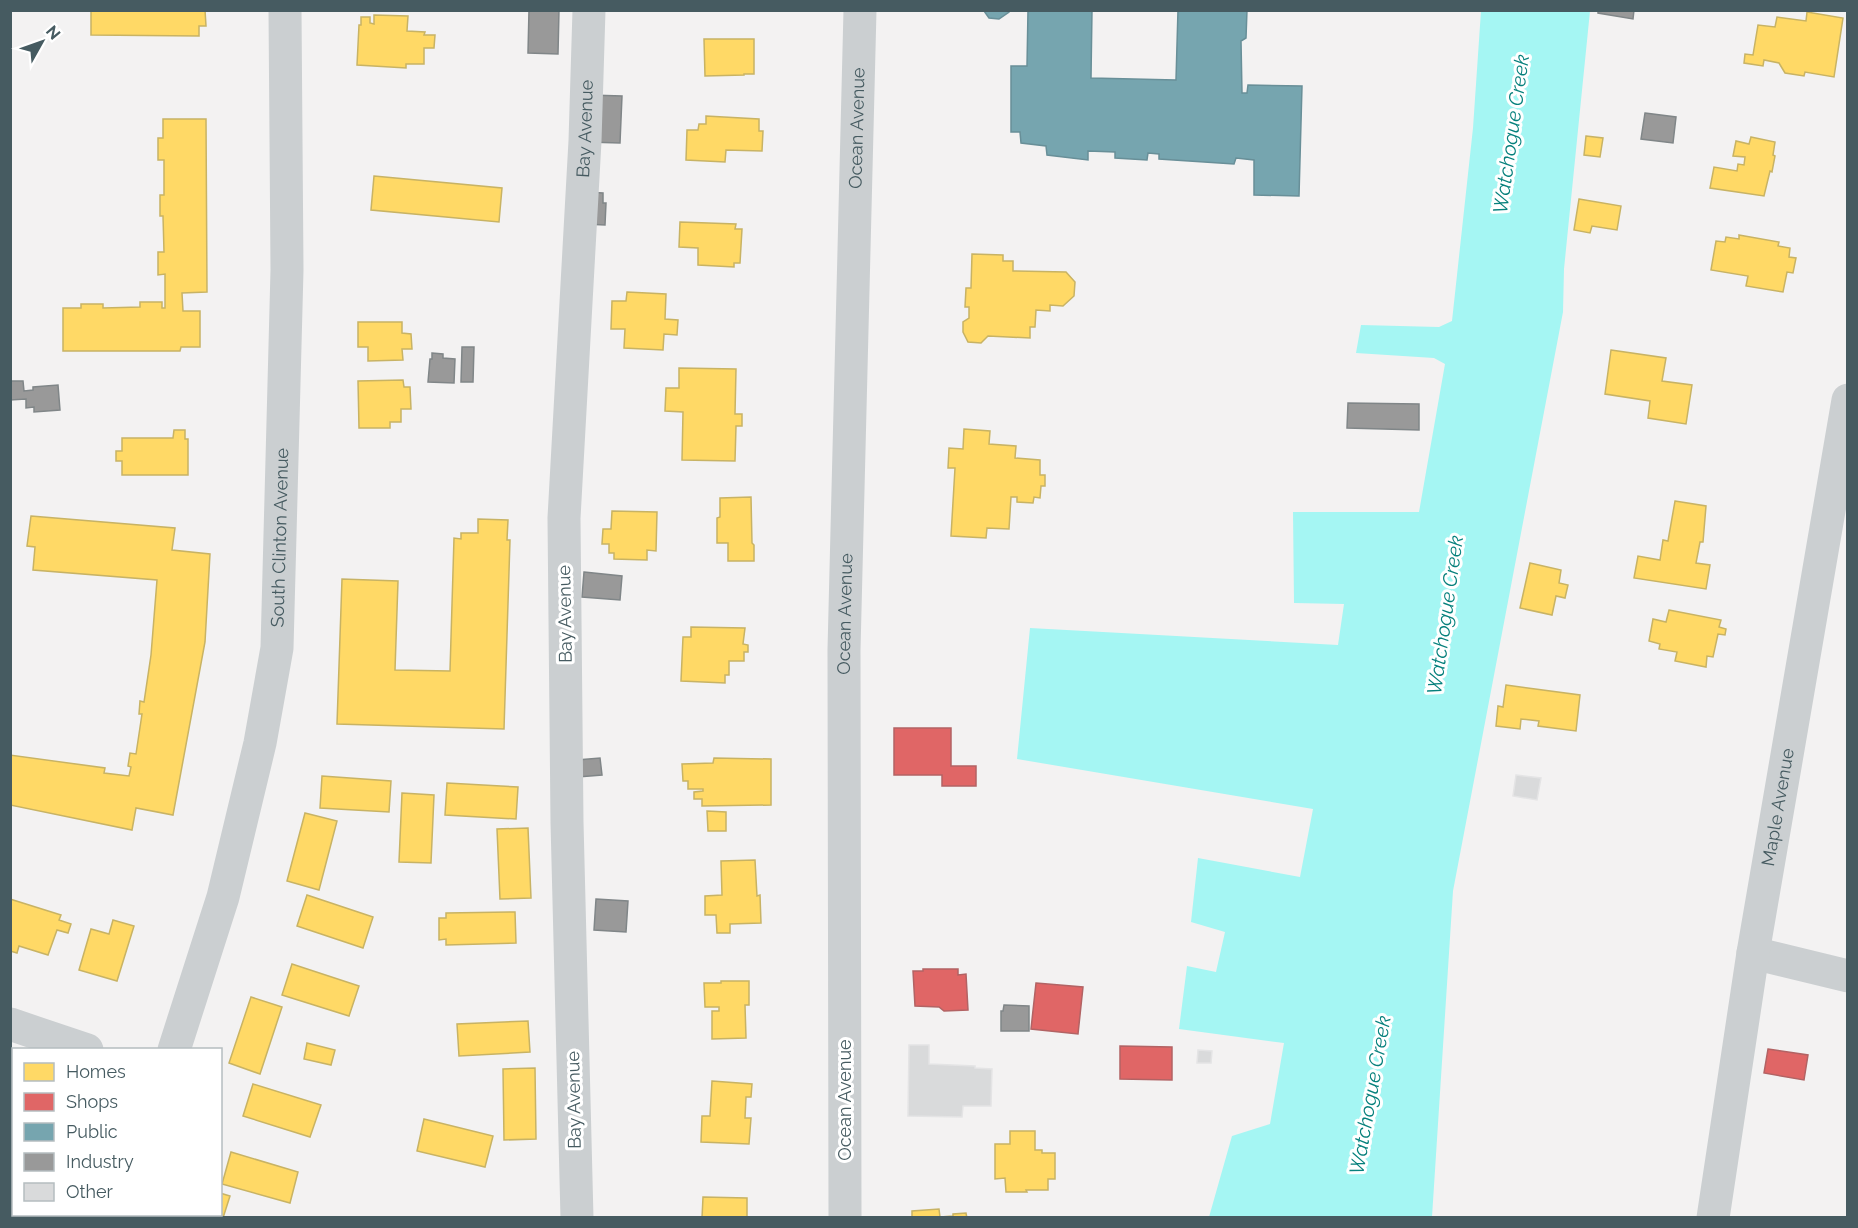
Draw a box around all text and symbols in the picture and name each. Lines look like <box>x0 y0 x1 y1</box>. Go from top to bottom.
north arrow <box>12 12 72 72</box>
text: N <box>42 22 64 43</box>
water label: Watchogue Creek <box>1488 52 1534 215</box>
street label: Ocean Avenue <box>845 67 869 189</box>
street label: Bay Avenue <box>572 79 597 178</box>
street label: South Clinton Avenue <box>267 447 292 628</box>
water label: Watchogue Creek <box>1422 533 1468 696</box>
street label: Ocean Avenue <box>833 553 856 675</box>
street label: Bay Avenue <box>553 564 576 663</box>
street label: Maple Avenue <box>1757 746 1798 868</box>
water label: Watchogue Creek <box>1344 1013 1396 1176</box>
street label: Ocean Avenue <box>834 1039 855 1161</box>
legend <box>12 1048 222 1216</box>
street label: Bay Avenue <box>562 1050 585 1149</box>
text: Homes <box>66 1061 126 1082</box>
text: Shops <box>66 1091 118 1112</box>
text: Public <box>66 1121 118 1142</box>
text: Industry <box>66 1151 134 1172</box>
text: Other <box>66 1181 114 1202</box>

